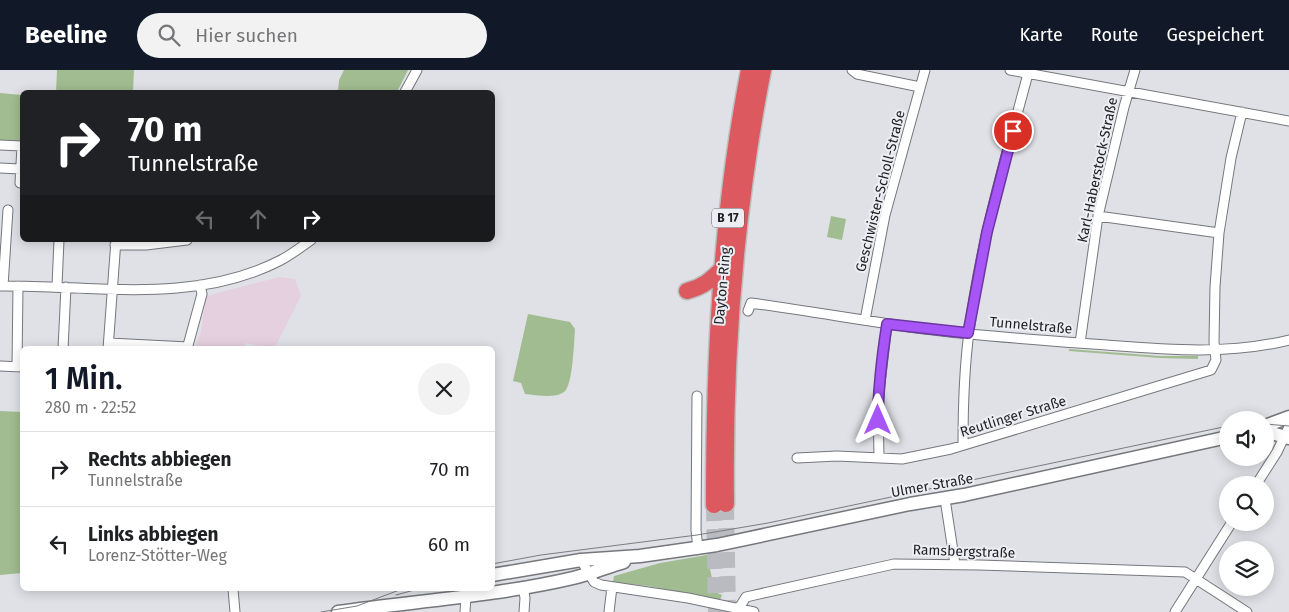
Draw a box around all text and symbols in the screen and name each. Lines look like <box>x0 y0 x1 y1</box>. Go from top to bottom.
search box <box>137 13 487 58</box>
text: Beeline <box>25 21 107 49</box>
icon: search <box>155 21 183 49</box>
text: Hier suchen <box>195 24 298 47</box>
text: Karte <box>1020 24 1063 46</box>
text: Route <box>1091 24 1138 46</box>
text: Gespeichert <box>1166 24 1264 46</box>
street label: Karl-Haberstock-Straße <box>1074 96 1121 244</box>
text: 70 m <box>128 108 202 150</box>
street label: Geschwister-Scholl-Straße <box>852 109 909 274</box>
icon: right <box>45 110 110 175</box>
pin <box>992 110 1034 152</box>
icon: arrive <box>999 117 1027 145</box>
text: Tunnelstraße <box>128 150 258 177</box>
icon: left <box>191 205 219 233</box>
icon: ahead <box>244 205 272 233</box>
icon: right <box>297 205 325 233</box>
road number: B 17 <box>712 208 744 228</box>
street label: Dayton-Ring <box>711 246 734 326</box>
street label: Tunnelstraße <box>989 313 1073 338</box>
text: 1 Min. <box>45 361 123 397</box>
button: close <box>418 363 470 415</box>
street label: Reutlinger Straße <box>958 392 1068 441</box>
position arrow <box>851 393 903 445</box>
text: 280 m · 22:52 <box>45 398 136 417</box>
map controls <box>1219 411 1274 596</box>
button: sound <box>1219 411 1274 466</box>
text: Rechts abbiegen <box>88 448 231 471</box>
icon: right <box>45 455 73 483</box>
text: 70 m <box>430 458 470 481</box>
street label: Ulmer Straße <box>890 470 975 501</box>
text: Tunnelstraße <box>88 471 183 490</box>
button: search <box>1219 476 1274 531</box>
text: Links abbiegen <box>88 523 219 546</box>
icon: left <box>45 530 73 558</box>
text: 60 m <box>428 533 470 556</box>
street label: Ramsbergstraße <box>912 541 1016 562</box>
button: layers <box>1219 541 1274 596</box>
text: Lorenz-Stötter-Weg <box>88 546 227 565</box>

